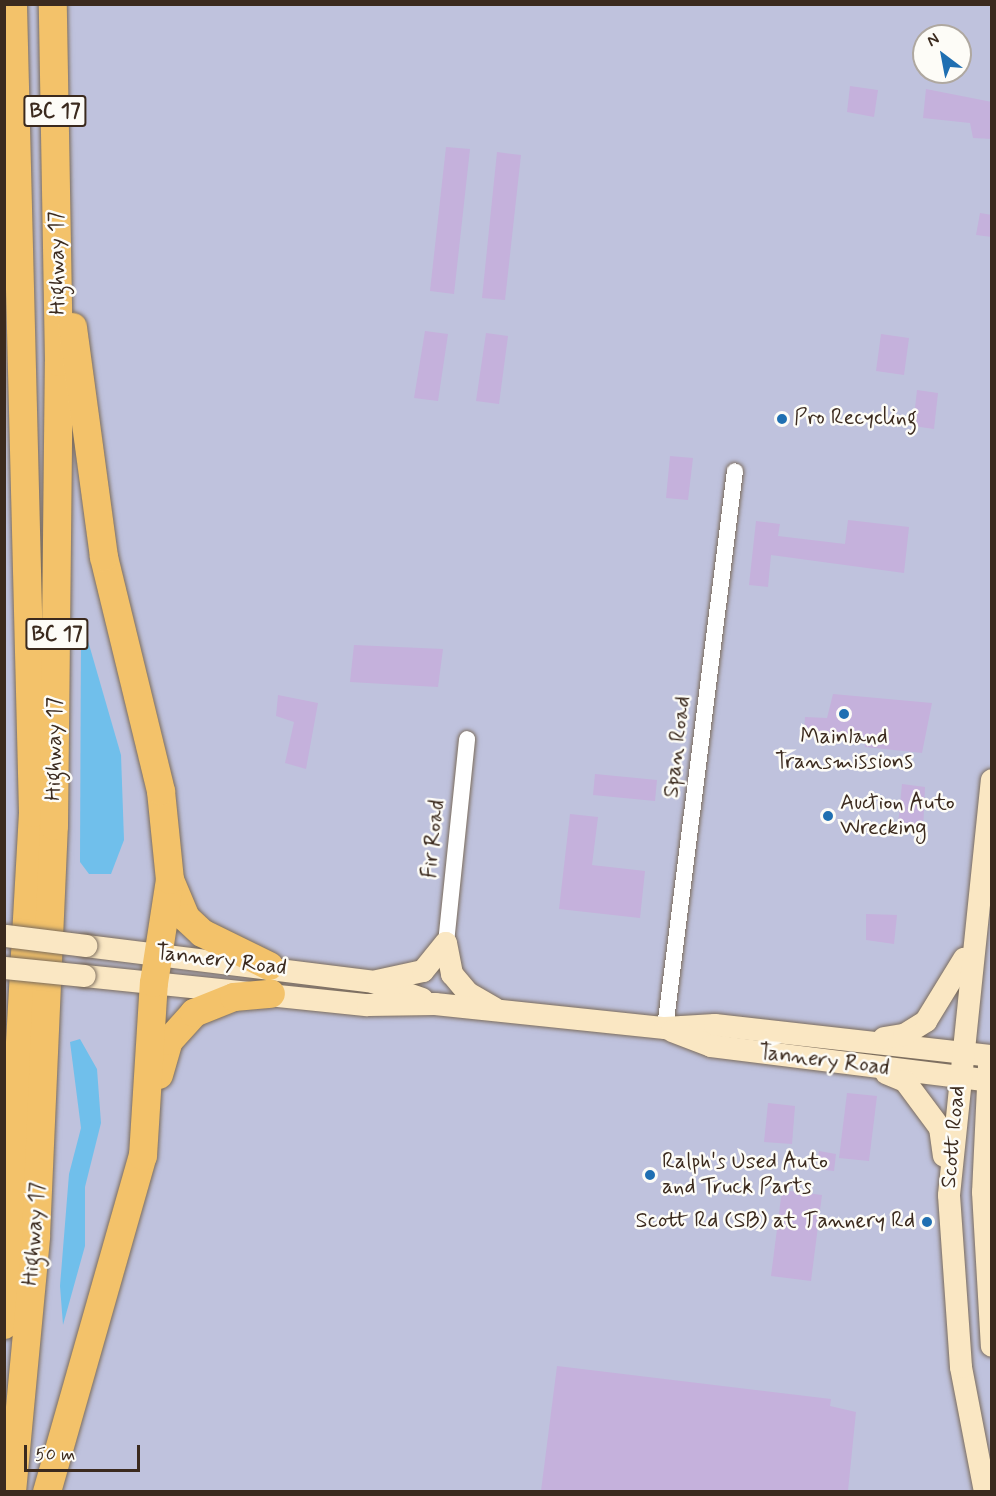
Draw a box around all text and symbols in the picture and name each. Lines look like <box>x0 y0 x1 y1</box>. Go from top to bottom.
north arrow <box>912 24 972 84</box>
text: N <box>923 28 943 52</box>
road number: BC 17 <box>22 93 88 129</box>
street label: Highway 17 <box>44 211 72 315</box>
place label: Pro Recycling <box>794 406 917 432</box>
marker: Pro Recycling <box>775 412 789 426</box>
road number: BC 17 <box>24 616 90 652</box>
street label: Span Road <box>659 696 697 798</box>
street label: Highway 17 <box>41 697 69 801</box>
marker: Mainland Transmissions <box>837 707 851 721</box>
place label: Mainland Transmissions <box>775 724 913 776</box>
place label: Auction Auto Wrecking <box>840 790 952 842</box>
street label: Fir Road <box>417 800 451 878</box>
marker: Auction Auto Wrecking <box>821 809 835 823</box>
street label: Tannery Road <box>155 940 287 982</box>
street label: Tannery Road <box>758 1040 890 1082</box>
street label: Scott Road <box>936 1085 972 1189</box>
place label: Ralph's Used Auto and Truck Parts <box>662 1149 825 1200</box>
marker: Ralph's Used Auto and Truck Parts <box>643 1168 657 1182</box>
street label: Highway 17 <box>18 1181 52 1287</box>
place label: Scott Rd (SB) at Tannery Rd <box>638 1209 915 1235</box>
marker: Scott Rd (SB) at Tannery Rd <box>920 1215 934 1229</box>
scale bar <box>27 1433 142 1471</box>
text: 50 m <box>35 1443 75 1467</box>

